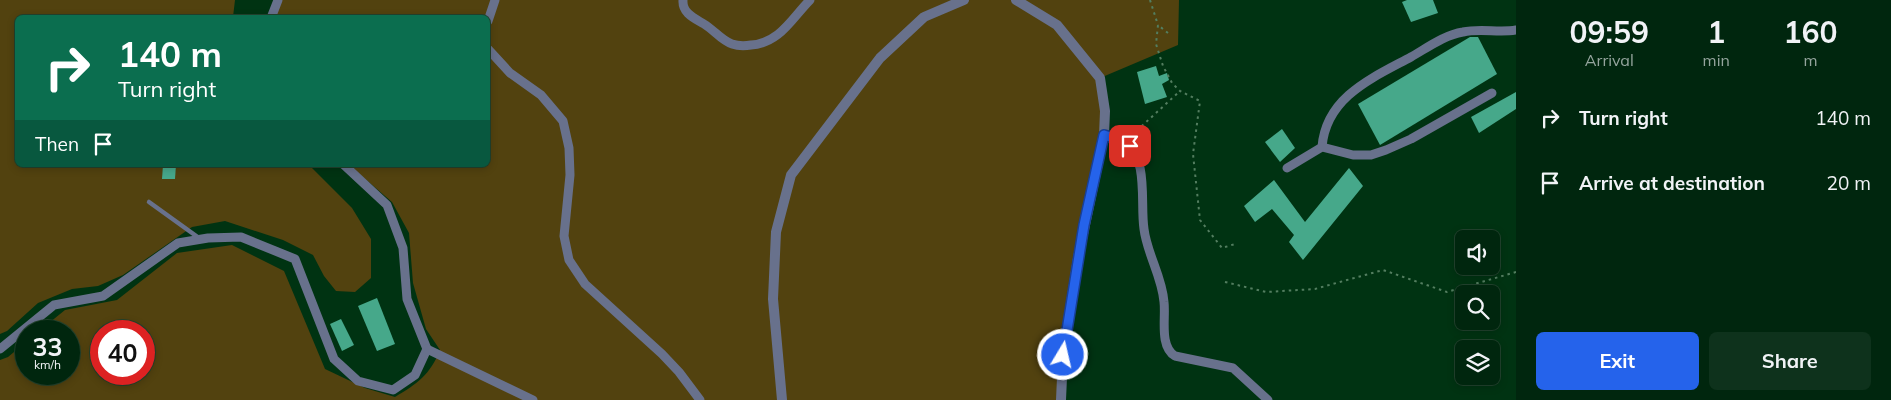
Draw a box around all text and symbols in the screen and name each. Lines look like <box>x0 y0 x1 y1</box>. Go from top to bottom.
text: 09:59 <box>1570 13 1649 51</box>
text: 1 <box>1707 13 1725 51</box>
text: 160 <box>1783 13 1837 51</box>
text: 140 m <box>118 32 222 76</box>
icon: right <box>35 35 100 100</box>
text: Arrival <box>1585 50 1634 70</box>
text: min <box>1703 50 1730 70</box>
text: m <box>1803 50 1817 70</box>
text: Turn right <box>118 75 216 103</box>
icon: right <box>1536 104 1564 132</box>
text: Turn right <box>1579 106 1668 130</box>
text: 140 m <box>1815 106 1871 130</box>
pin <box>1109 125 1151 167</box>
icon: arrive <box>89 130 117 158</box>
text: Then <box>35 132 79 156</box>
icon: arrive <box>1116 132 1144 160</box>
icon: arrive <box>1536 169 1564 197</box>
text: Arrive at destination <box>1579 171 1765 195</box>
text: 20 m <box>1827 171 1871 195</box>
map controls <box>1455 230 1500 385</box>
button: sound <box>1455 230 1500 275</box>
button: search <box>1455 285 1500 330</box>
speed limit sign: 40 <box>90 320 155 385</box>
position arrow <box>1036 328 1088 380</box>
text: 33 <box>32 331 63 362</box>
button: Exit <box>1536 332 1699 390</box>
button: Share <box>1709 332 1871 390</box>
button: layers <box>1455 340 1500 385</box>
text: km/h <box>34 357 61 372</box>

